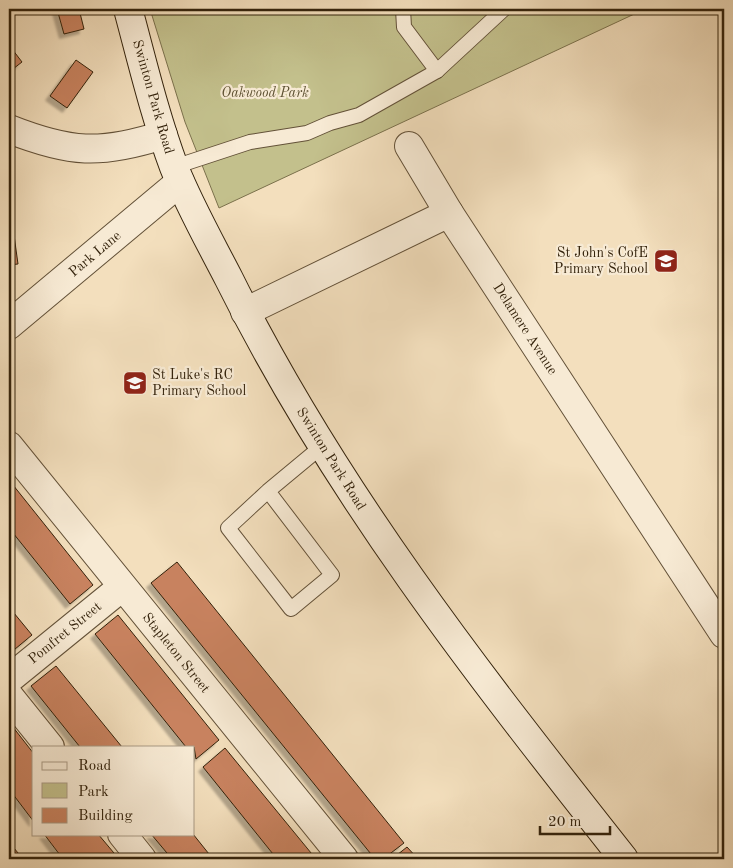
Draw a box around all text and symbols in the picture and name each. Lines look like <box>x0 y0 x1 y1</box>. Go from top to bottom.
street label: Swinton Park Road <box>130 38 176 156</box>
park label: Oakwood Park <box>221 86 309 100</box>
street label: Park Lane <box>66 228 124 280</box>
place label: St John's CofE Primary School <box>554 246 648 276</box>
school or university icon: St John's CofE Primary School <box>653 248 679 274</box>
street label: Delamere Avenue <box>490 281 560 377</box>
place label: St Luke's RC Primary School <box>152 368 246 398</box>
school or university icon: St Luke's RC Primary School <box>122 370 148 396</box>
street label: Swinton Park Road <box>294 405 368 513</box>
street label: Pomfret Street <box>26 599 104 667</box>
street label: Stapleton Street <box>140 610 212 696</box>
legend <box>32 746 195 836</box>
text: Road <box>78 759 112 774</box>
text: Park <box>78 785 109 800</box>
scale bar <box>540 803 610 835</box>
text: Building <box>78 809 133 824</box>
text: 20 m <box>548 815 582 830</box>

